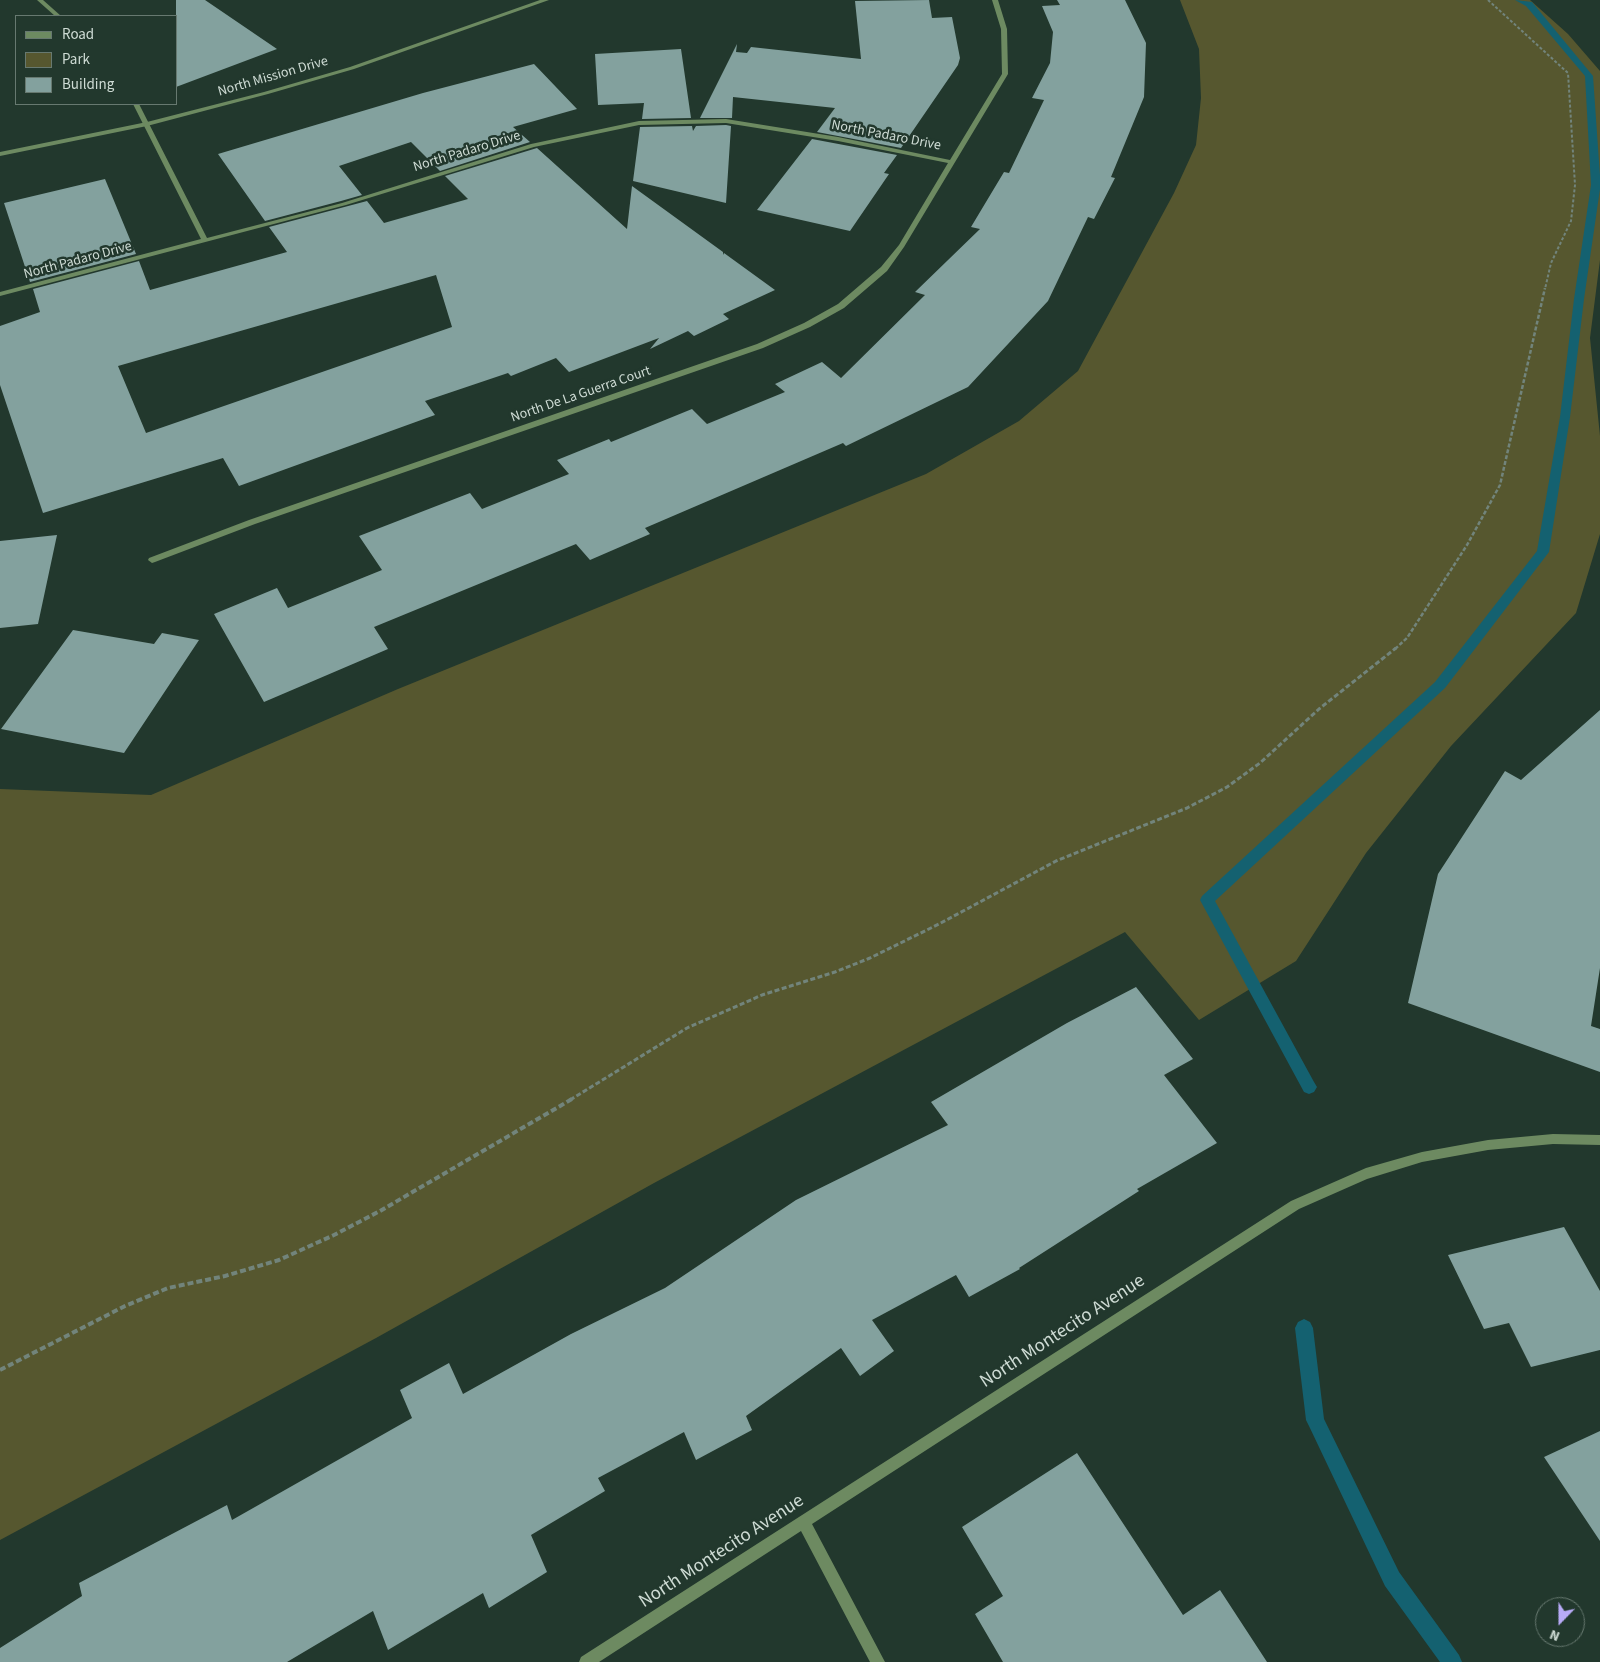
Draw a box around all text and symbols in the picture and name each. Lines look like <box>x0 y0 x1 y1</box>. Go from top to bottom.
legend <box>15 15 178 105</box>
text: Road <box>62 24 94 45</box>
text: Park <box>62 49 90 70</box>
street label: North Mission Drive <box>216 53 330 101</box>
text: Building <box>62 74 114 95</box>
street label: North Padaro Drive <box>830 117 942 155</box>
street label: North Padaro Drive <box>411 128 523 176</box>
street label: North Padaro Drive <box>22 238 134 284</box>
street label: North De La Guerra Court <box>509 363 653 427</box>
street label: North Montecito Avenue <box>976 1270 1150 1394</box>
street label: North Montecito Avenue <box>635 1490 809 1614</box>
north arrow <box>1535 1597 1585 1647</box>
text: N <box>1547 1624 1563 1646</box>

